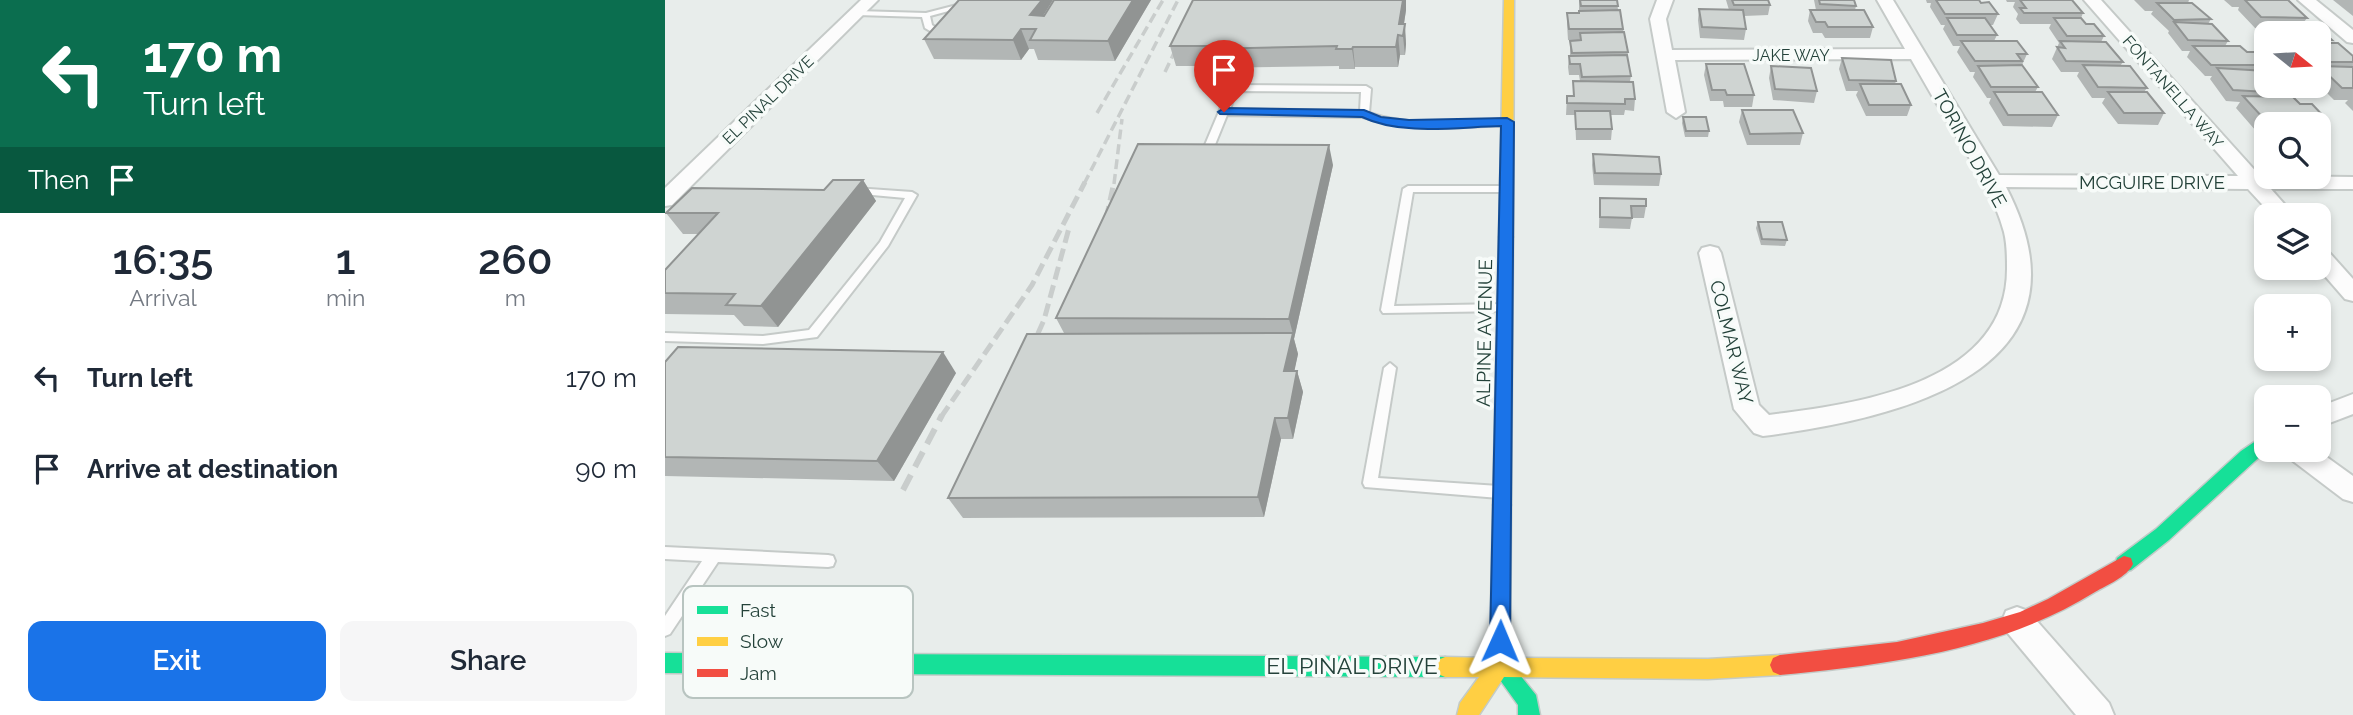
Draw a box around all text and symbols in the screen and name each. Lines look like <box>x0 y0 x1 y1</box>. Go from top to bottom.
north arrow <box>2254 21 2331 98</box>
map controls <box>2254 21 2331 462</box>
text: 170 m <box>143 26 282 83</box>
icon: left <box>28 28 119 119</box>
street label: FONTANELLA WAY <box>2119 32 2228 153</box>
pin <box>1194 40 1254 112</box>
street label: JAKE WAY <box>1752 46 1830 65</box>
icon: arrive <box>1205 51 1243 89</box>
street label: EL PINAL DRIVE <box>719 52 818 148</box>
text: Turn left <box>143 85 265 122</box>
street label: TORINO DRIVE <box>1929 85 2011 211</box>
button: search <box>2254 112 2331 189</box>
icon: arrive <box>103 161 141 199</box>
text: Then <box>28 165 89 195</box>
street label: MCGUIRE DRIVE <box>2079 171 2225 193</box>
button: layers <box>2254 203 2331 280</box>
text: 16:35 <box>113 235 213 284</box>
text: 1 <box>336 235 356 284</box>
text: 260 <box>478 235 552 284</box>
street label: ALPINE AVENUE <box>1472 259 1496 407</box>
street label: COLMAR WAY <box>1706 278 1758 407</box>
text: Arrival <box>129 284 197 311</box>
text: min <box>326 284 366 311</box>
text: m <box>505 284 526 311</box>
button: + <box>2254 294 2331 371</box>
icon: left <box>28 359 66 397</box>
text: Turn left <box>87 363 193 393</box>
text: 170 m <box>566 363 637 393</box>
button: − <box>2254 385 2331 462</box>
icon: arrive <box>28 450 66 488</box>
text: Arrive at destination <box>87 454 338 484</box>
text: 90 m <box>575 454 637 484</box>
legend <box>683 586 913 698</box>
text: Fast <box>740 599 776 621</box>
position arrow <box>1463 604 1537 678</box>
button: Exit <box>28 621 326 701</box>
button: Share <box>340 621 637 701</box>
text: Slow <box>740 630 784 652</box>
street label: EL PINAL DRIVE <box>1266 652 1438 679</box>
text: Jam <box>740 662 777 684</box>

